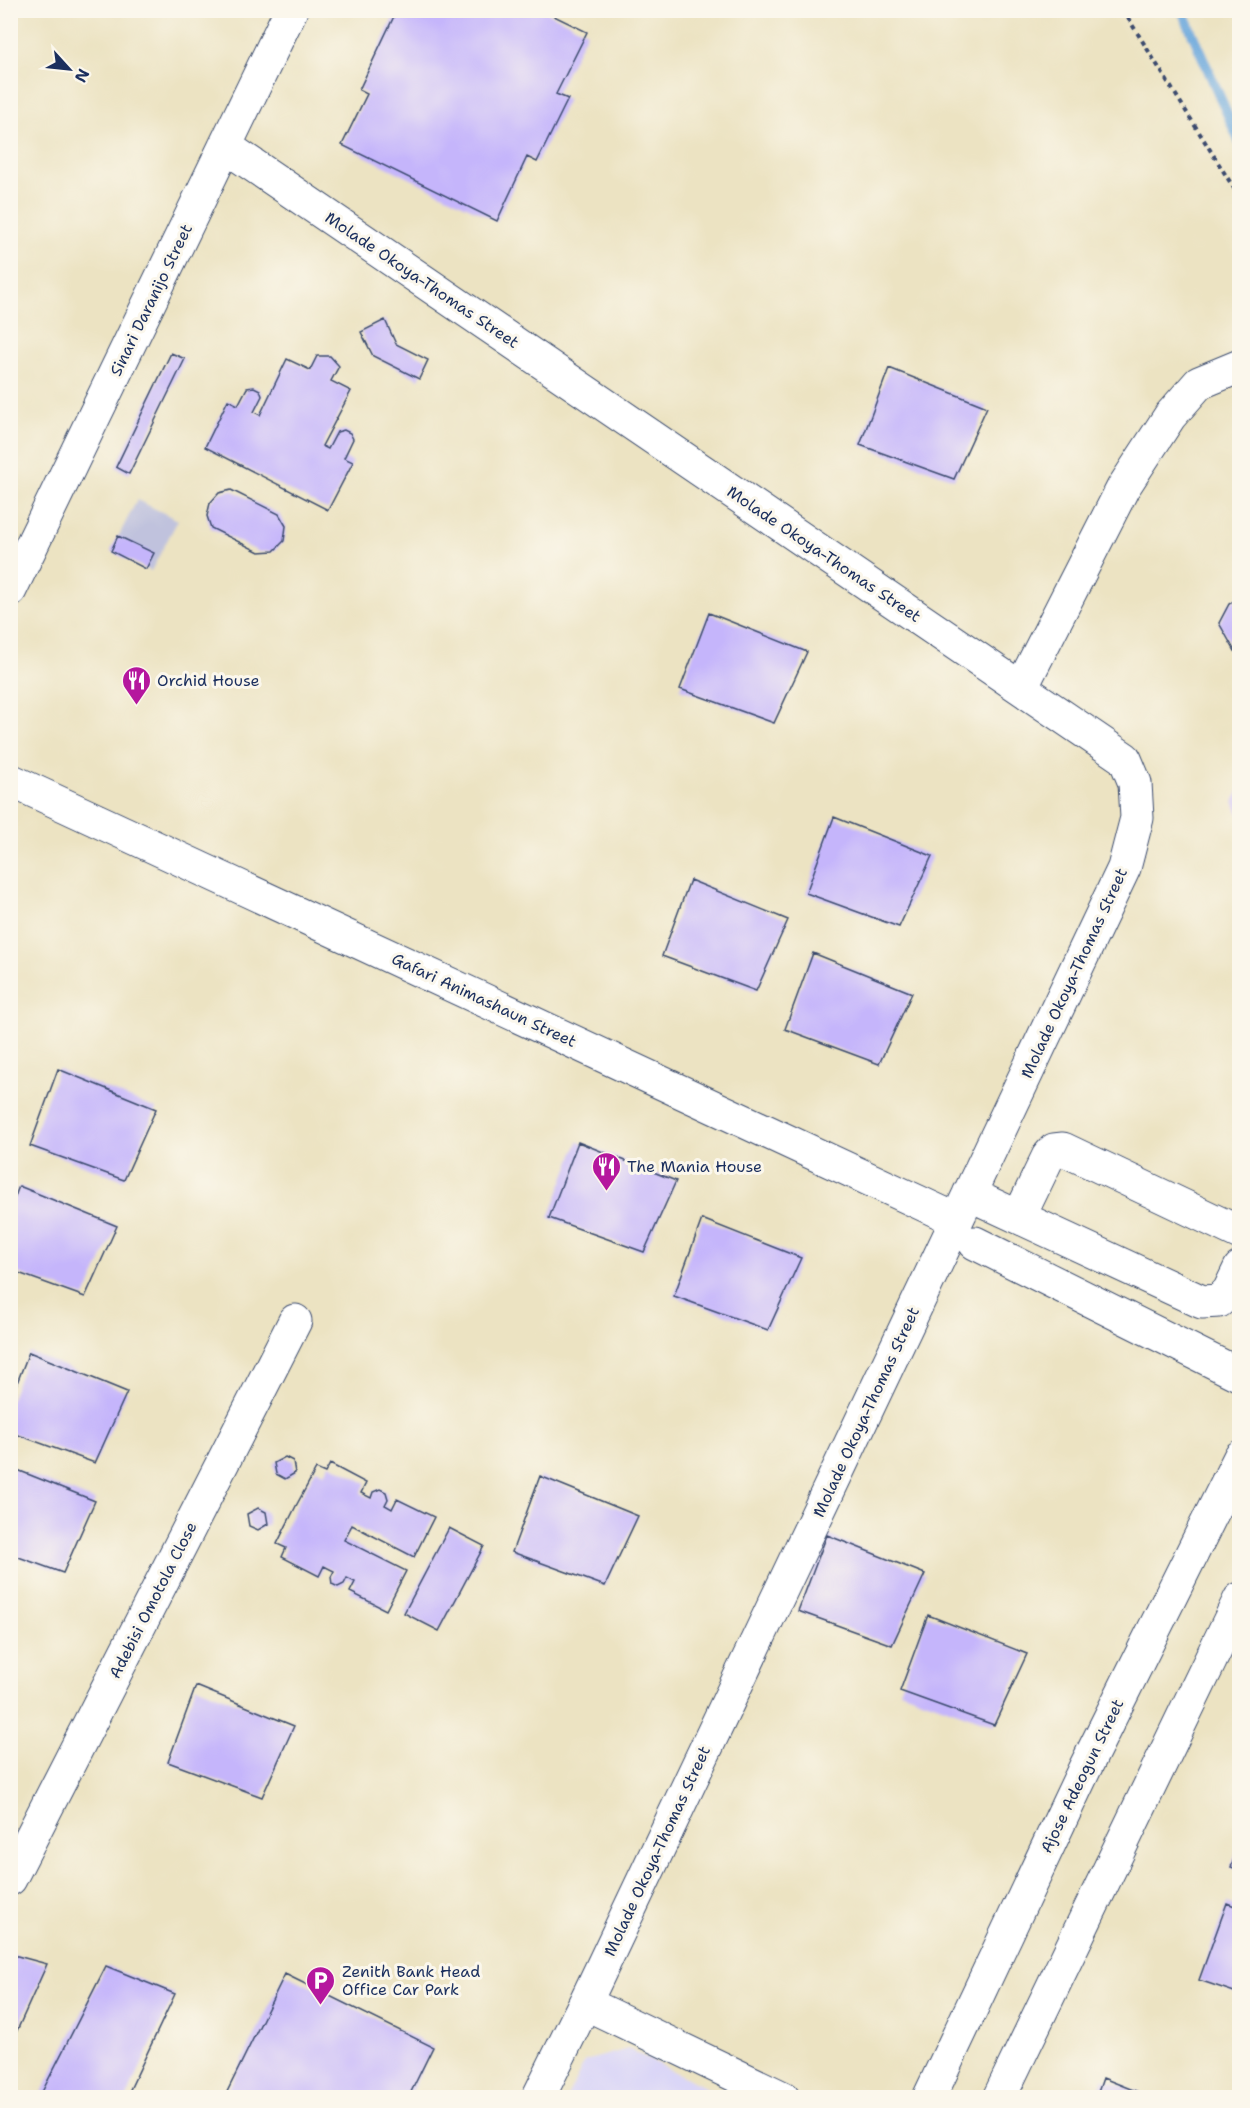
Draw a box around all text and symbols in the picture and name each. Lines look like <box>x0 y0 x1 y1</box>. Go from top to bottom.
north arrow <box>39 39 99 99</box>
text: N <box>70 65 94 86</box>
street label: Molade Okoya-Thomas Street <box>321 207 523 353</box>
street label: Sinari Daranijo Street <box>105 221 197 379</box>
street label: Molade Okoya-Thomas Street <box>723 481 925 627</box>
restaurant icon: Orchid House <box>120 664 152 706</box>
place label: Orchid House <box>157 670 260 691</box>
street label: Molade Okoya-Thomas Street <box>1016 864 1132 1082</box>
street label: Gafari Animashaun Street <box>388 948 580 1052</box>
restaurant icon: The Mania House <box>590 1150 622 1192</box>
place label: The Mania House <box>627 1156 762 1177</box>
street label: Molade Okoya-Thomas Street <box>808 1303 924 1521</box>
street label: Adebisi Omotola Close <box>104 1518 202 1682</box>
street label: Ajose Adeogun Street <box>1036 1696 1128 1856</box>
street label: Molade Okoya-Thomas Street <box>599 1742 715 1960</box>
place label: Zenith Bank Head Office Car Park <box>342 1961 480 2000</box>
parking icon: Zenith Bank Head Office Car Park <box>305 1964 337 2006</box>

